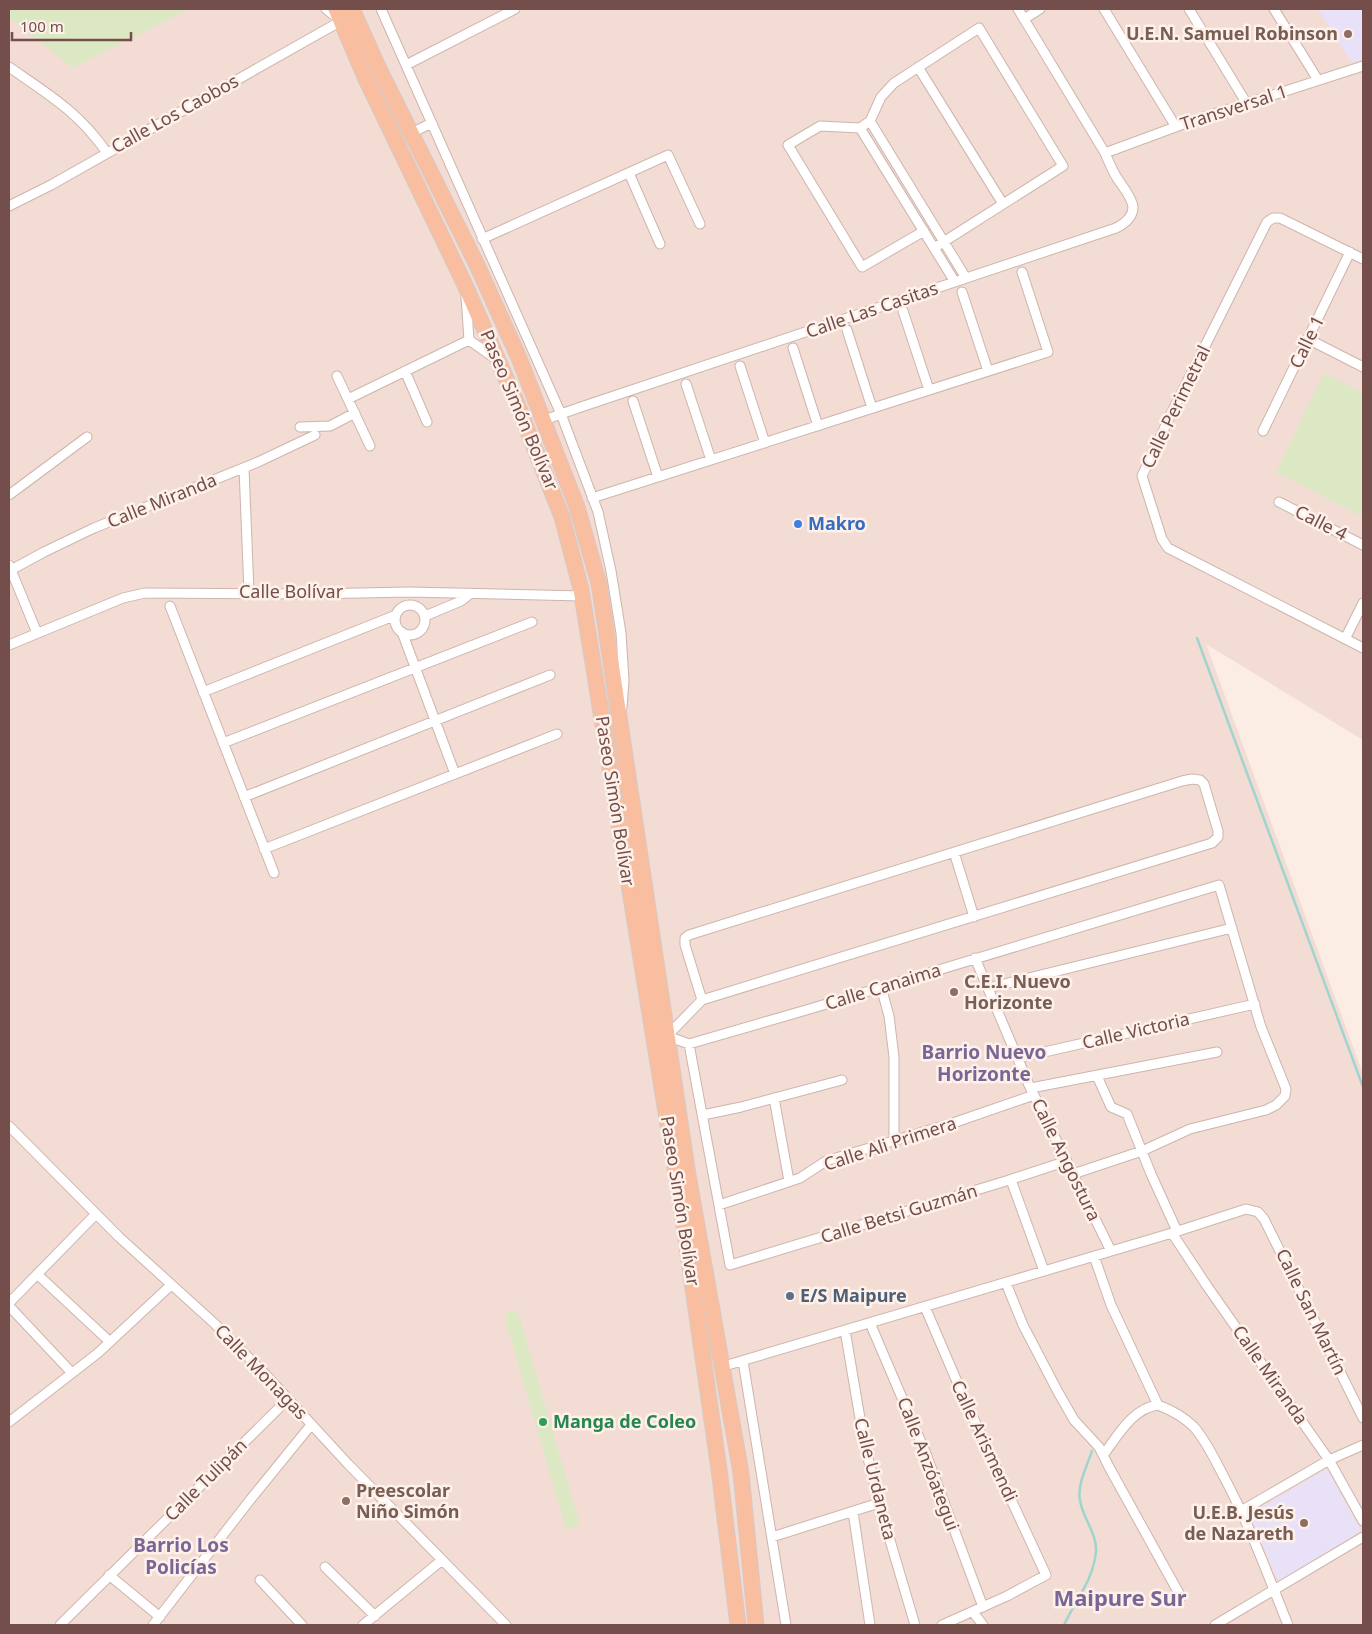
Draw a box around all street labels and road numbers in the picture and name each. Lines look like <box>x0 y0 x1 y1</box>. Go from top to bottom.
street label: Calle Los Caobos <box>107 68 243 158</box>
street label: Transversal 1 <box>1177 78 1290 136</box>
street label: Calle Las Casitas <box>802 275 941 343</box>
street label: Calle 1 <box>1283 311 1329 372</box>
street label: Paseo Simón Bolívar <box>475 326 565 494</box>
street label: Calle Perimetral <box>1135 341 1215 472</box>
street label: Calle Miranda <box>103 467 220 533</box>
street label: Calle 4 <box>1291 499 1352 545</box>
street label: Calle Bolívar <box>239 579 344 603</box>
street label: Paseo Simón Bolívar <box>591 714 641 888</box>
street label: Calle Canaima <box>822 957 944 1015</box>
street label: Calle Victoria <box>1080 1006 1192 1054</box>
street label: Calle Angostura <box>1027 1094 1107 1225</box>
street label: Calle Ali Primera <box>820 1110 959 1176</box>
street label: Paseo Simón Bolívar <box>656 1114 706 1288</box>
street label: Calle Betsi Guzmán <box>817 1178 980 1248</box>
street label: Calle San Martín <box>1271 1245 1353 1379</box>
street label: Calle Monagas <box>210 1318 313 1424</box>
street label: Calle Miranda <box>1228 1320 1314 1429</box>
street label: Calle Arismendi <box>946 1376 1024 1505</box>
street label: Calle Anzóategui <box>892 1393 965 1534</box>
street label: Calle Urdaneta <box>849 1415 903 1542</box>
street label: Calle Tulipán <box>159 1433 252 1526</box>

